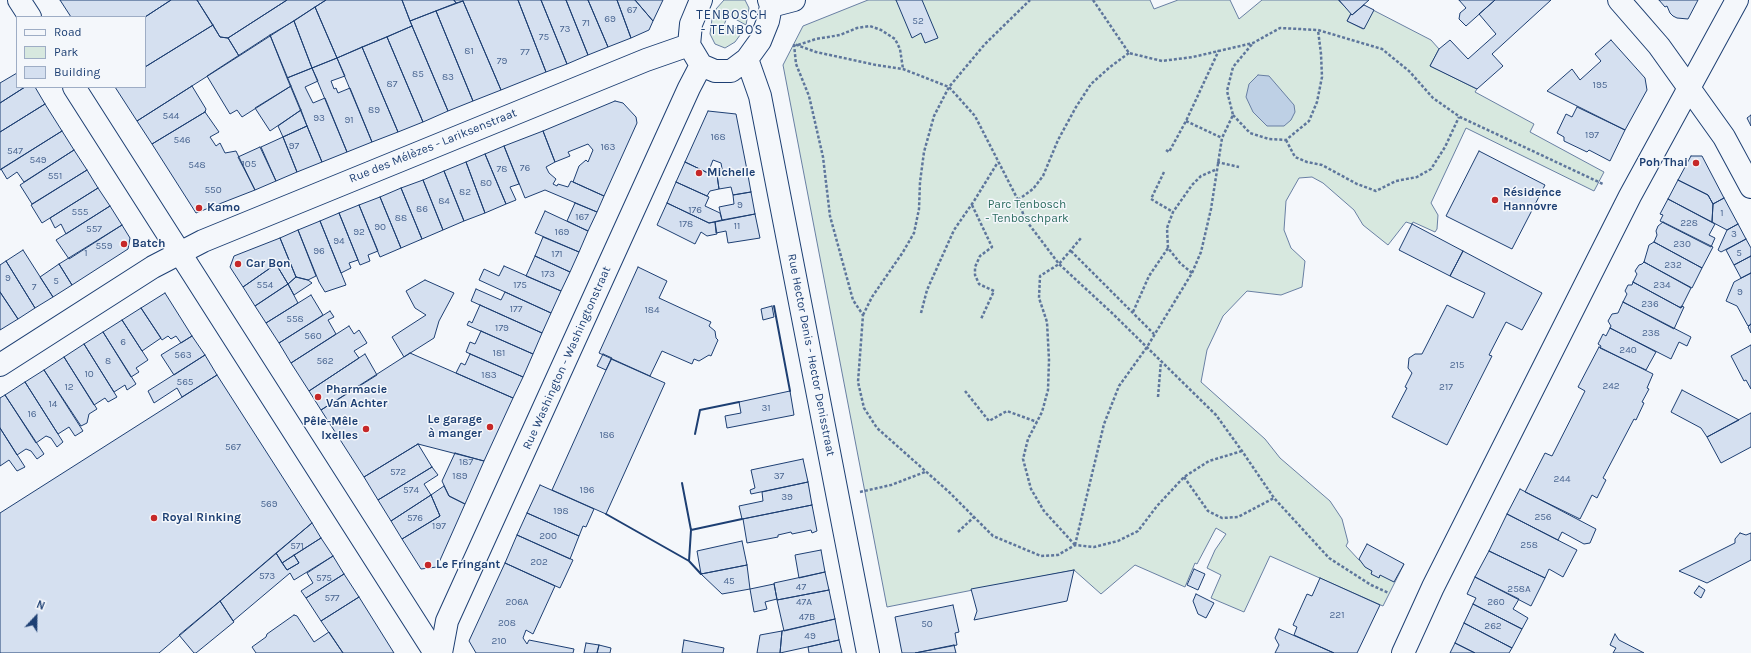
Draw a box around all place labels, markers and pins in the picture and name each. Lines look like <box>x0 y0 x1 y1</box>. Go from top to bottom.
place label: Poh Thai <box>1639 156 1688 170</box>
marker: Poh Thai <box>1691 158 1701 168</box>
place label: Michelle <box>707 166 755 180</box>
marker: Michelle <box>694 168 704 178</box>
place label: Résidence Hannovre <box>1503 186 1561 214</box>
marker: Résidence Hannovre <box>1490 195 1500 205</box>
place label: Kamo <box>207 201 240 215</box>
marker: Kamo <box>194 203 204 213</box>
place label: Batch <box>132 237 165 251</box>
marker: Batch <box>119 239 129 249</box>
place label: Car Bon <box>246 257 290 271</box>
marker: Car Bon <box>233 259 243 269</box>
place label: Pharmacie Van Achter <box>326 383 387 411</box>
marker: Pharmacie Van Achter <box>313 392 323 402</box>
place label: Le garage à manger <box>428 413 482 441</box>
place label: Pêle-Mêle Ixelles <box>303 415 358 443</box>
marker: Le garage à manger <box>485 422 495 432</box>
marker: Pêle-Mêle Ixelles <box>361 424 371 434</box>
place label: Royal Rinking <box>162 511 241 525</box>
marker: Royal Rinking <box>149 513 159 523</box>
place label: Le Fringant <box>436 558 500 572</box>
marker: Le Fringant <box>423 560 433 570</box>

